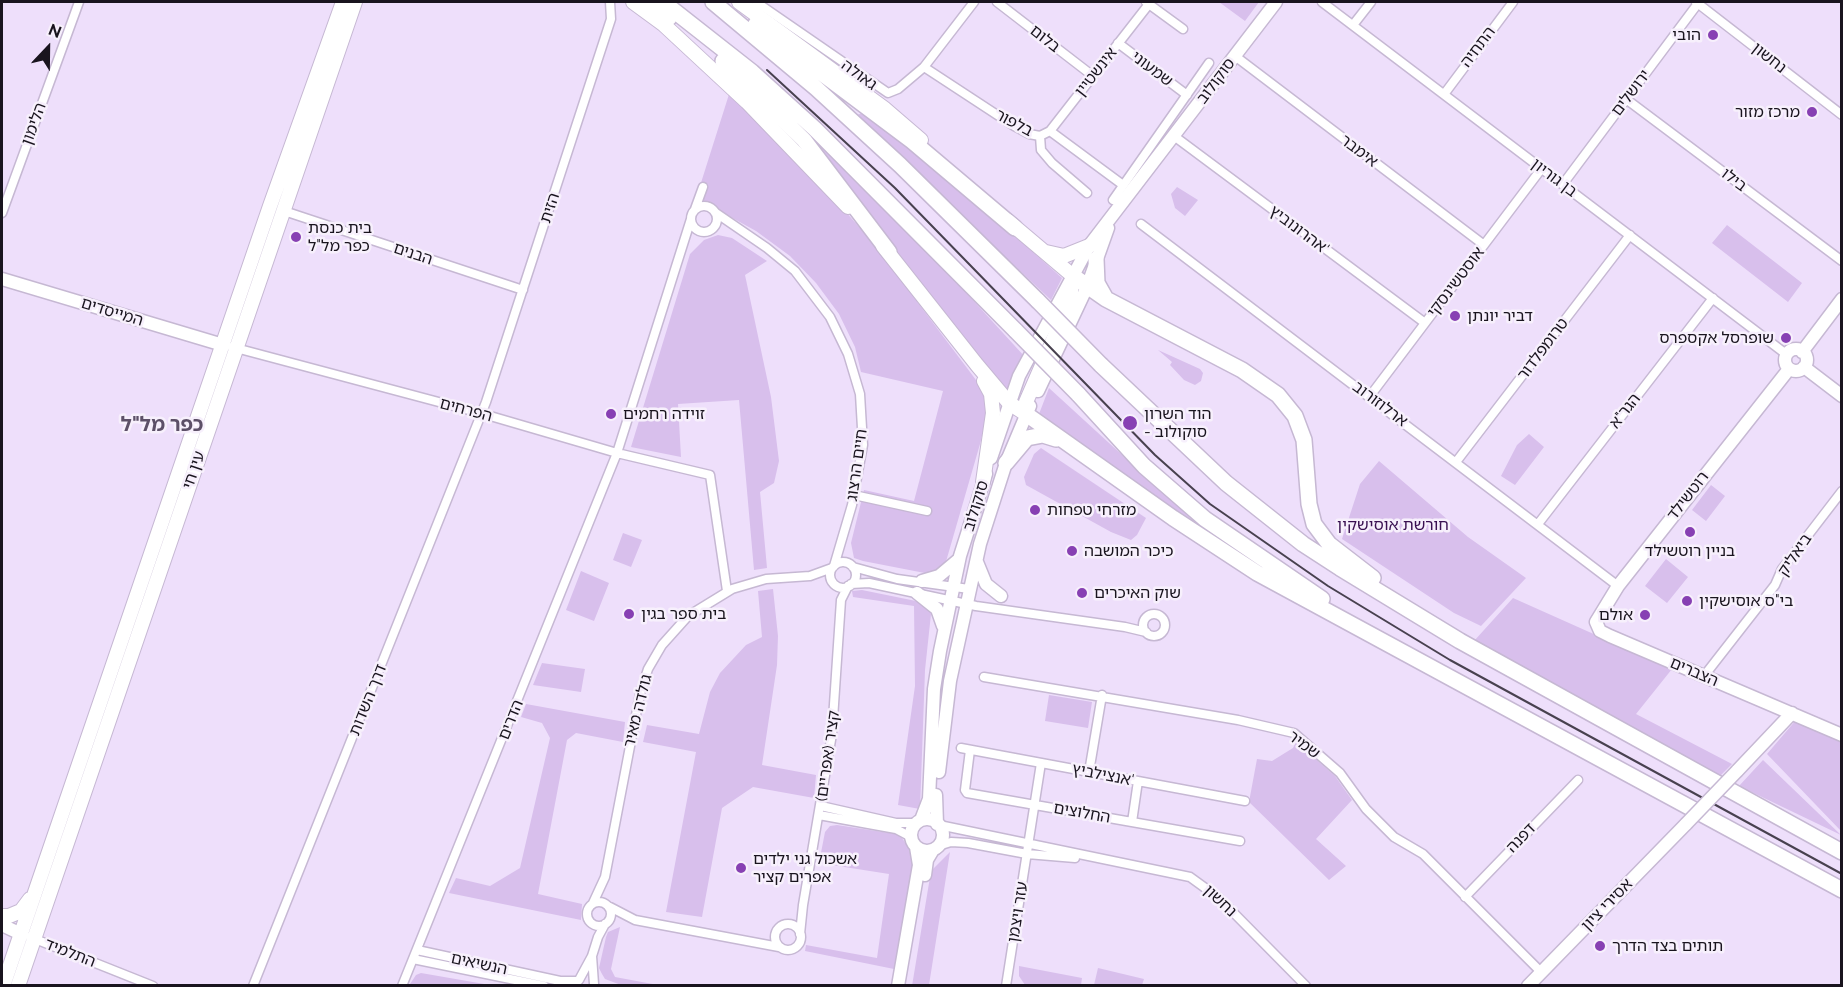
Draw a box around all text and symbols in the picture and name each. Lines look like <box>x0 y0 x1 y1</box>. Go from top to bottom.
north arrow <box>18 18 78 78</box>
text: N <box>46 20 64 42</box>
street label: בלום <box>1026 21 1064 57</box>
street label: התחיה <box>1456 23 1500 71</box>
place label: הובי <box>1672 25 1701 45</box>
marker: הובי <box>1706 28 1720 42</box>
street label: נחשון <box>1748 39 1790 77</box>
street label: אינשטיין <box>1071 44 1121 100</box>
street label: שמעוני <box>1127 47 1177 91</box>
street label: סוקולוב <box>1193 54 1239 108</box>
street label: גאולה <box>837 56 881 94</box>
street label: ירושלים <box>1607 66 1655 120</box>
street label: הלימון <box>18 100 50 148</box>
place label: מרכז מזור <box>1735 102 1800 122</box>
street label: בלפור <box>992 105 1036 141</box>
marker: מרכז מזור <box>1805 105 1819 119</box>
street label: אימבר <box>1336 131 1382 171</box>
street label: בן גוריון <box>1527 155 1581 201</box>
street label: בילו <box>1717 164 1751 196</box>
street label: הזית <box>536 190 564 226</box>
street label: אהרונוביץ' <box>1265 201 1333 259</box>
place label: בית כנסת כפר מל"ל <box>308 218 372 256</box>
marker: בית כנסת כפר מל"ל <box>289 230 303 244</box>
street label: הבנים <box>391 239 435 269</box>
street label: אוסטשינסקי <box>1423 243 1489 321</box>
street label: המייסדים <box>79 293 145 331</box>
place label: דביר יונתן <box>1467 306 1533 326</box>
marker: דביר יונתן <box>1448 309 1462 323</box>
street label: טרומפלדור <box>1513 314 1573 384</box>
place label: שופרסל אקספרס <box>1659 328 1774 348</box>
marker: שופרסל אקספרס <box>1779 331 1793 345</box>
street label: ארלוזורוב <box>1349 377 1411 431</box>
street label: הגר"א <box>1605 390 1645 432</box>
street label: הפרחים <box>438 394 494 426</box>
place label: זוידה רחמים <box>623 404 705 424</box>
place label: הוד השרון - סוקולוב <box>1144 404 1212 442</box>
marker: זוידה רחמים <box>604 407 618 421</box>
district label: כפר מל"ל <box>121 413 203 437</box>
marker: הוד השרון - סוקולוב <box>1121 414 1139 432</box>
street label: חיים הרצוג <box>842 428 872 502</box>
street label: עין חי <box>179 449 209 491</box>
street label: רוטשילד <box>1663 468 1713 524</box>
street label: סוקולוב <box>959 478 993 534</box>
place label: מזרחי טפחות <box>1047 500 1136 520</box>
marker: מזרחי טפחות <box>1028 503 1042 517</box>
park label: חורשת אוסישקין <box>1337 515 1449 535</box>
marker: בניין רוטשילד <box>1683 525 1697 539</box>
street label: ביאליק <box>1774 530 1816 580</box>
place label: כיכר המושבה <box>1084 541 1173 561</box>
place label: בניין רוטשילד <box>1645 541 1735 561</box>
marker: כיכר המושבה <box>1065 544 1079 558</box>
place label: שוק האיכרים <box>1094 583 1181 603</box>
marker: שוק האיכרים <box>1075 586 1089 600</box>
place label: בי"ס אוסישקין <box>1699 591 1793 611</box>
marker: בי"ס אוסישקין <box>1680 594 1694 608</box>
place label: בית ספר בגין <box>641 604 726 624</box>
place label: אולם <box>1599 605 1633 625</box>
marker: בית ספר בגין <box>622 607 636 621</box>
marker: אולם <box>1638 608 1652 622</box>
street label: הצברים <box>1667 653 1721 691</box>
street label: דרך השדות <box>345 662 391 738</box>
street label: גולדה מאיר <box>620 672 656 750</box>
street label: הדרים <box>494 697 528 743</box>
street label: קציר (אפריים) <box>812 709 844 803</box>
street label: שמיר <box>1284 727 1324 763</box>
street label: אנצילביץ' <box>1070 760 1136 790</box>
street label: החלוצים <box>1052 799 1112 827</box>
street label: דפנה <box>1502 819 1540 857</box>
place label: אשכול גני ילדים אפרים קציר <box>753 849 857 887</box>
marker: אשכול גני ילדים אפרים קציר <box>734 861 748 875</box>
street label: אסירי ציון <box>1577 875 1637 935</box>
street label: עזר ויצמן <box>1004 880 1032 944</box>
street label: נחשון <box>1199 881 1241 921</box>
street label: התלמיד <box>42 934 98 972</box>
place label: תותים בצד הדרך <box>1612 936 1723 956</box>
marker: תותים בצד הדרך <box>1593 939 1607 953</box>
street label: הנשיאים <box>449 949 509 979</box>

